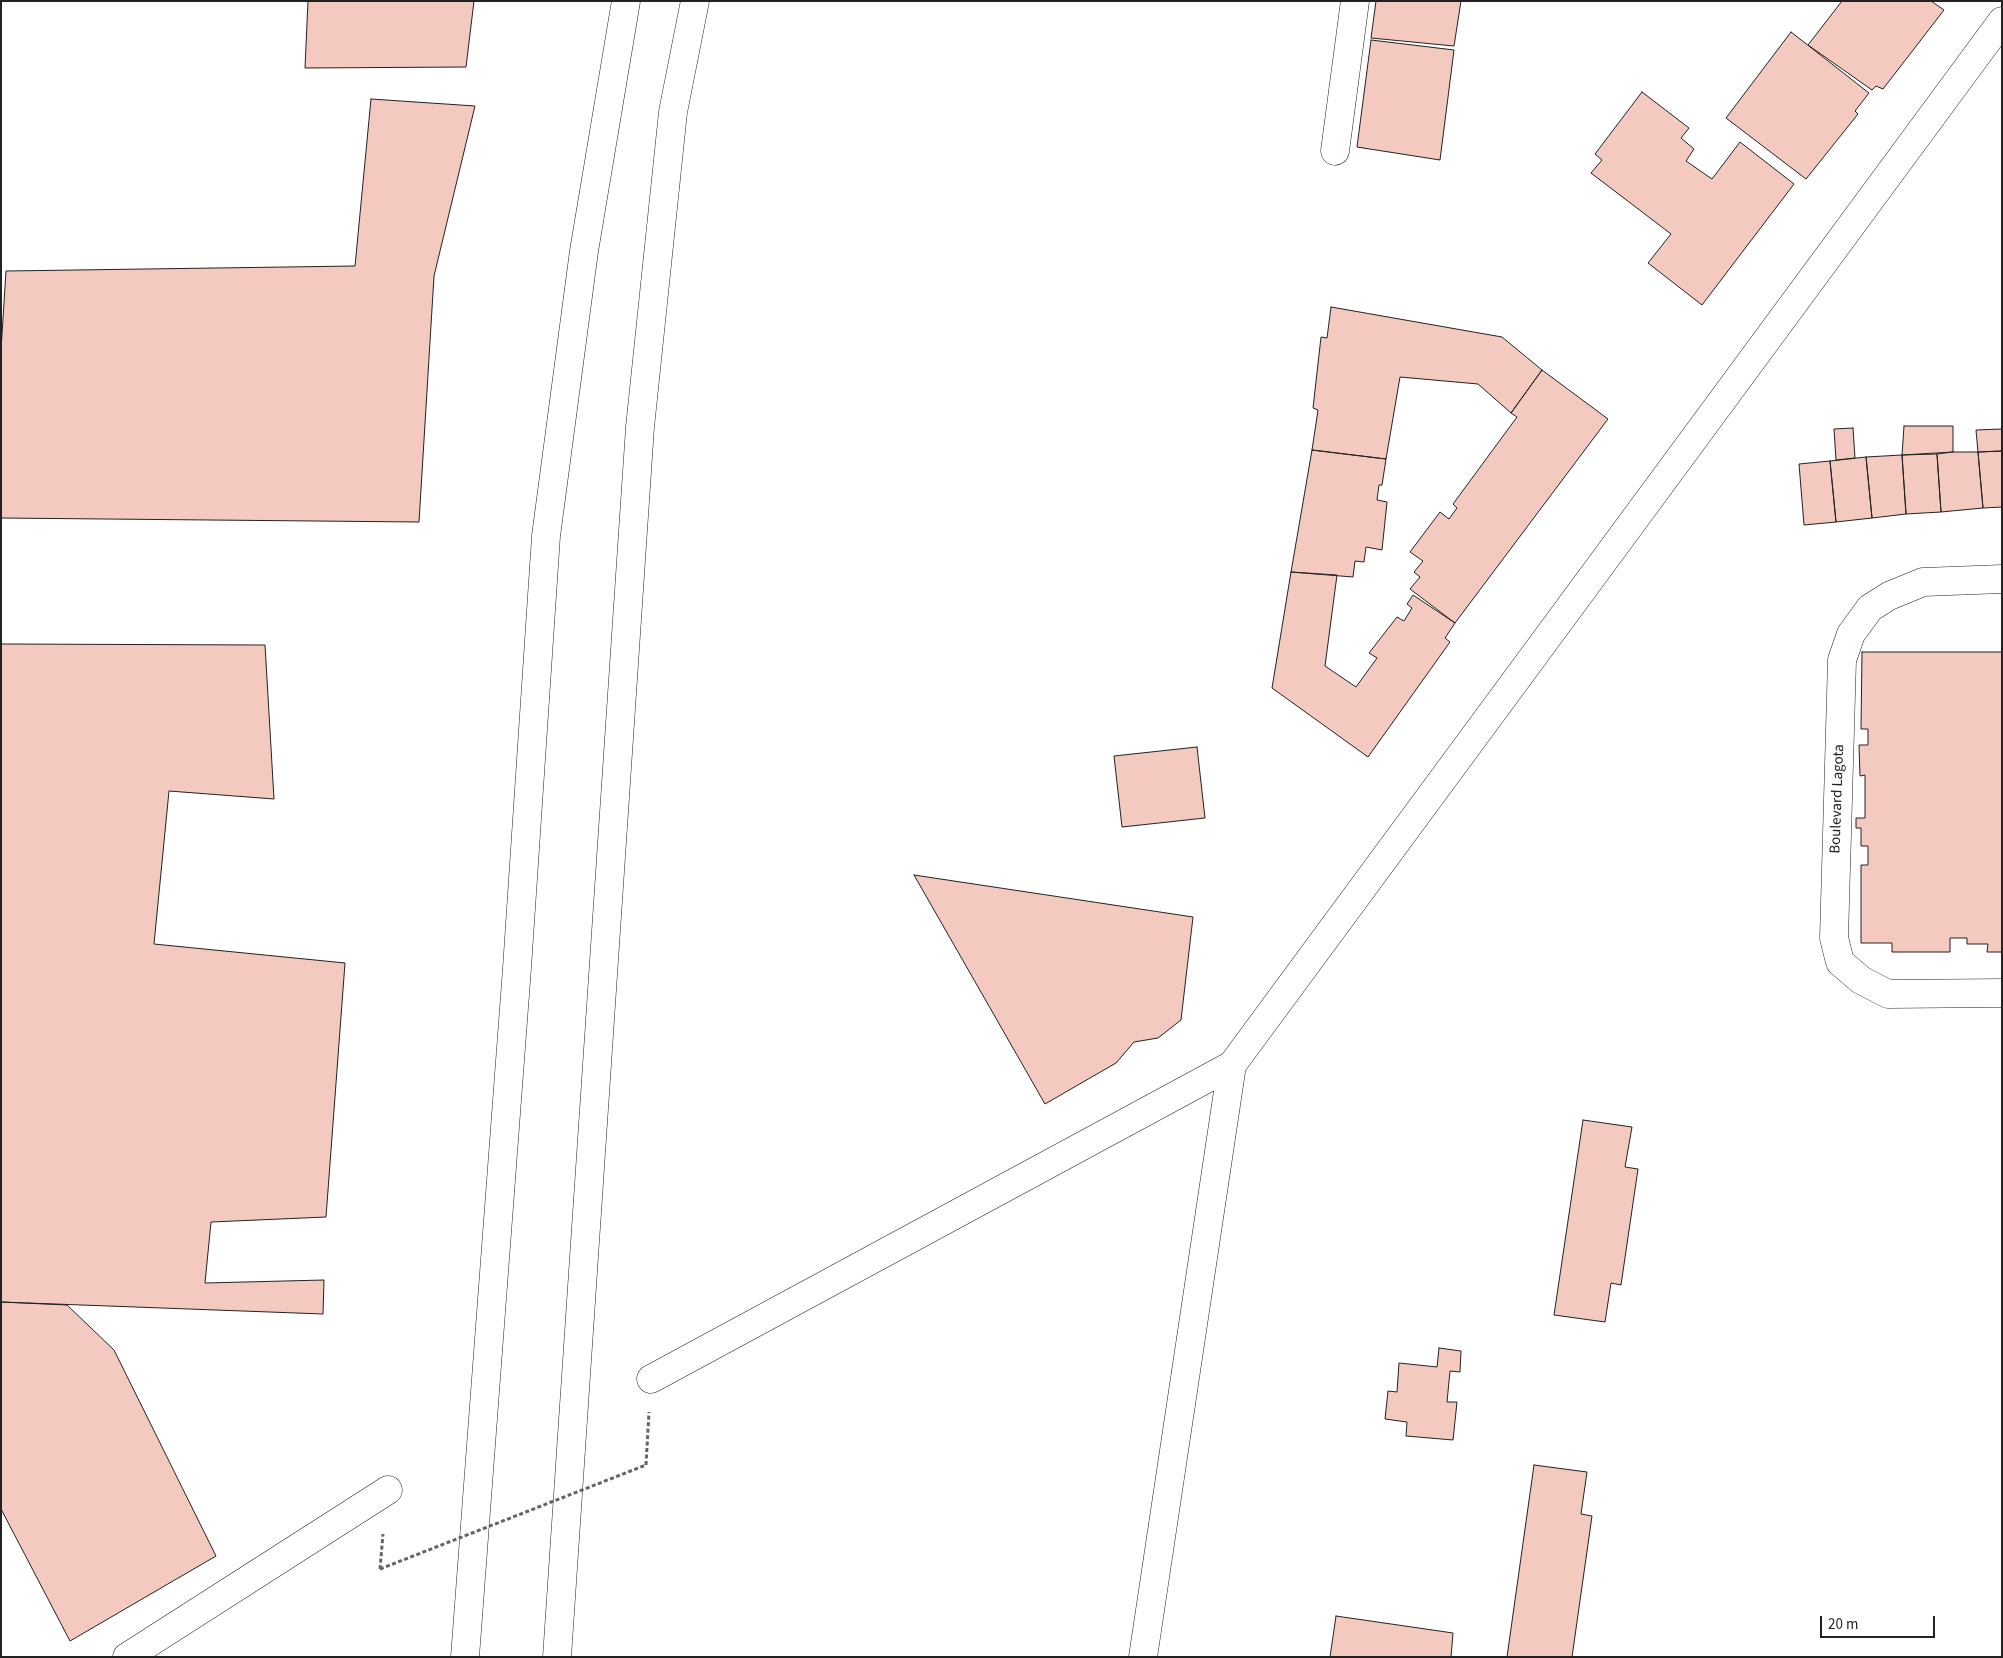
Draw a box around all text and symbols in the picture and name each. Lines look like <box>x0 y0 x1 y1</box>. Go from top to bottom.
street label: Boulevard Lagota <box>1827 744 1849 854</box>
scale bar <box>1823 1606 1938 1638</box>
text: 20 m <box>1828 1614 1858 1635</box>

